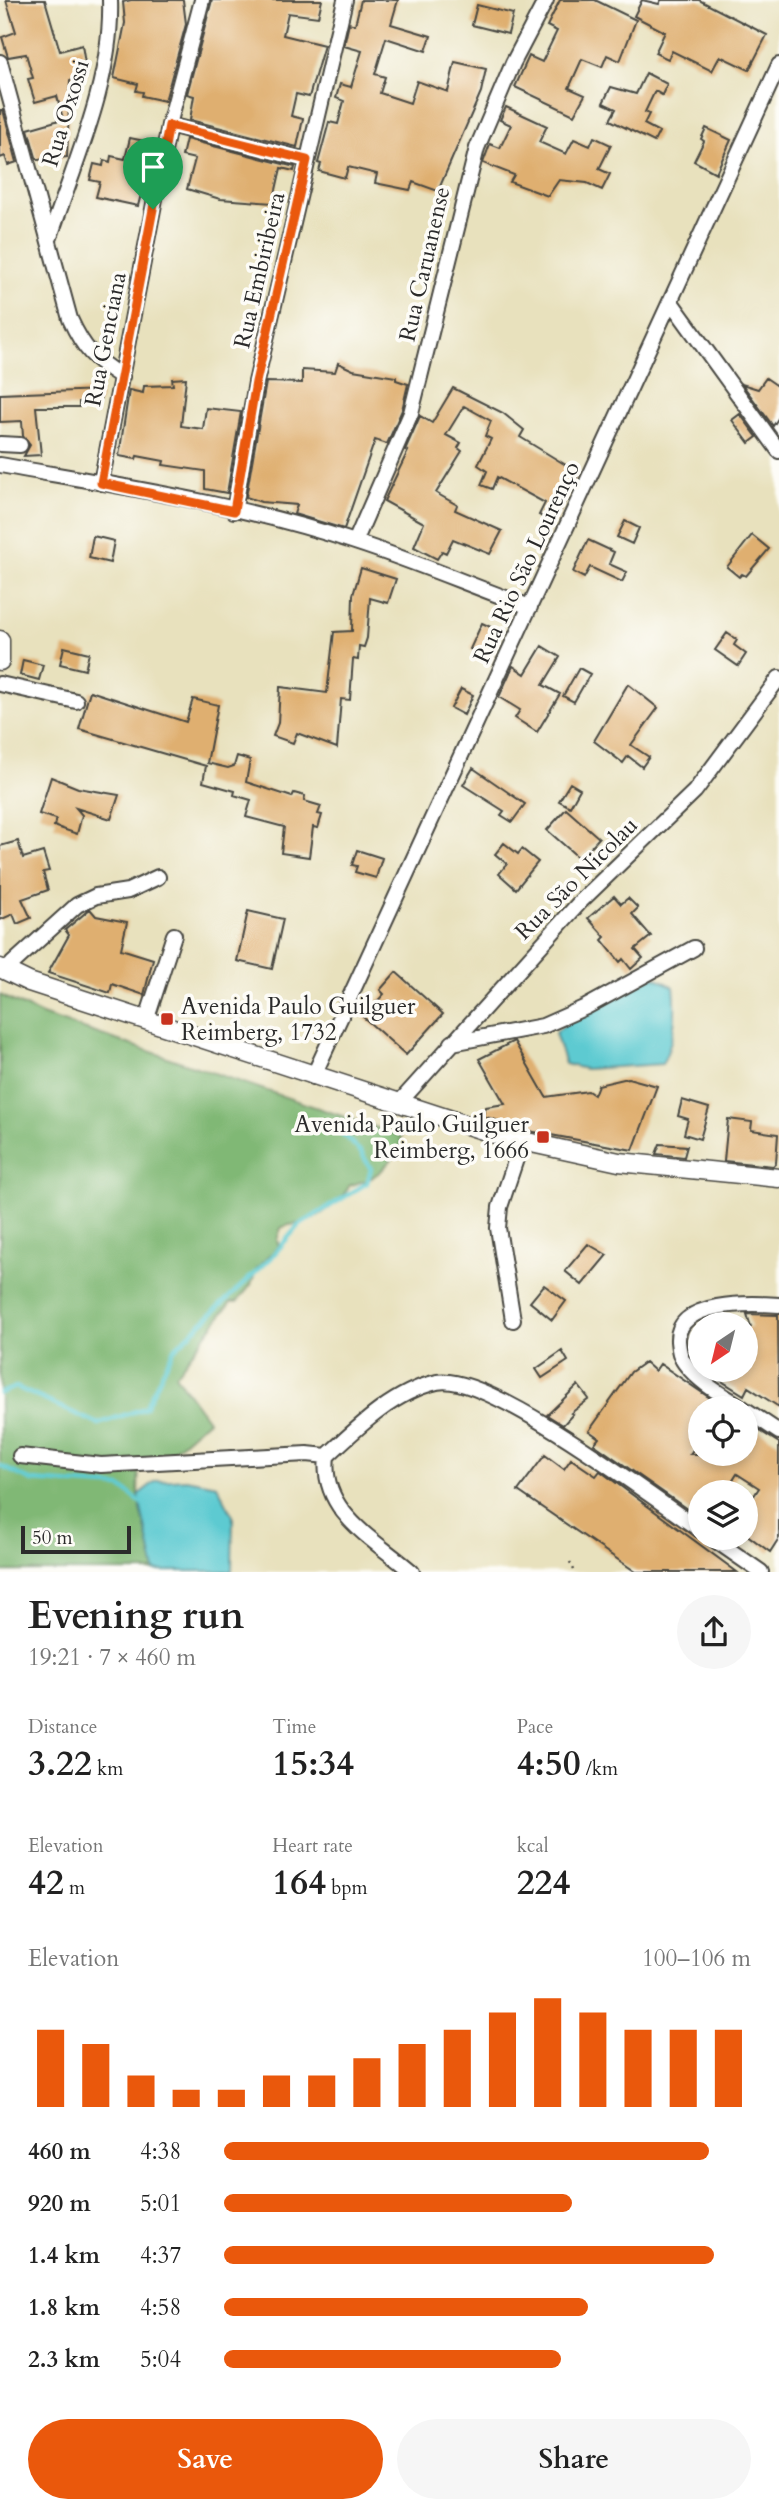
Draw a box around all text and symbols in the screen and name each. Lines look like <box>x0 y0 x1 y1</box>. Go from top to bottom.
street label: Rua Oxossi <box>35 56 96 170</box>
pin <box>123 137 183 209</box>
icon: arrive <box>134 148 172 186</box>
street label: Rua Caruanense <box>392 184 457 345</box>
street label: Rua Embiribeira <box>226 189 293 351</box>
street label: Rua Genciana <box>77 269 134 409</box>
street label: Rua Rio São Lourenço <box>466 456 587 668</box>
street label: Rua São Nicolau <box>508 810 645 947</box>
place label: Avenida Paulo Guilguer Reimberg, 1732 <box>181 991 416 1048</box>
marker: Avenida Paulo Guilguer Reimberg, 1732 <box>159 1011 175 1027</box>
place label: Avenida Paulo Guilguer Reimberg, 1666 <box>295 1109 530 1166</box>
marker: Avenida Paulo Guilguer Reimberg, 1666 <box>535 1129 551 1145</box>
north arrow <box>688 1312 758 1382</box>
map controls <box>688 1312 758 1550</box>
button: locate <box>688 1396 758 1466</box>
button: layers <box>688 1480 758 1550</box>
scale bar <box>21 1522 131 1554</box>
text: 50 m <box>32 1525 73 1551</box>
text: Evening run <box>28 1590 244 1642</box>
button: share <box>677 1595 751 1669</box>
text: 19:21 · 7 × 460 m <box>28 1642 196 1673</box>
text: Distance <box>28 1714 97 1740</box>
text: Time <box>272 1714 316 1740</box>
text: Pace <box>517 1714 553 1740</box>
text: 3.22 <box>28 1740 92 1788</box>
text: 15:34 <box>272 1740 354 1788</box>
text: 4:50 <box>517 1740 581 1788</box>
text: km <box>92 1756 123 1782</box>
text: /km <box>581 1756 618 1782</box>
text: Elevation <box>28 1833 103 1859</box>
text: Heart rate <box>272 1833 353 1859</box>
text: kcal <box>517 1833 549 1859</box>
text: 42 <box>28 1859 64 1907</box>
text: 164 <box>272 1859 326 1907</box>
text: 224 <box>517 1859 570 1907</box>
text: m <box>64 1875 85 1901</box>
text: bpm <box>326 1875 368 1901</box>
text: Elevation <box>28 1943 119 1974</box>
text: 100–106 m <box>642 1943 751 1974</box>
text: 460 m <box>28 2136 91 2167</box>
text: 4:38 <box>140 2136 181 2167</box>
text: 920 m <box>28 2188 91 2219</box>
text: 5:01 <box>140 2188 181 2219</box>
text: 1.4 km <box>28 2240 100 2271</box>
text: 4:37 <box>140 2240 181 2271</box>
text: 1.8 km <box>28 2292 100 2323</box>
text: 4:58 <box>140 2292 181 2323</box>
text: 2.3 km <box>28 2344 100 2375</box>
text: 5:04 <box>140 2344 181 2375</box>
button: Save <box>28 2419 383 2499</box>
button: Share <box>397 2419 751 2499</box>

